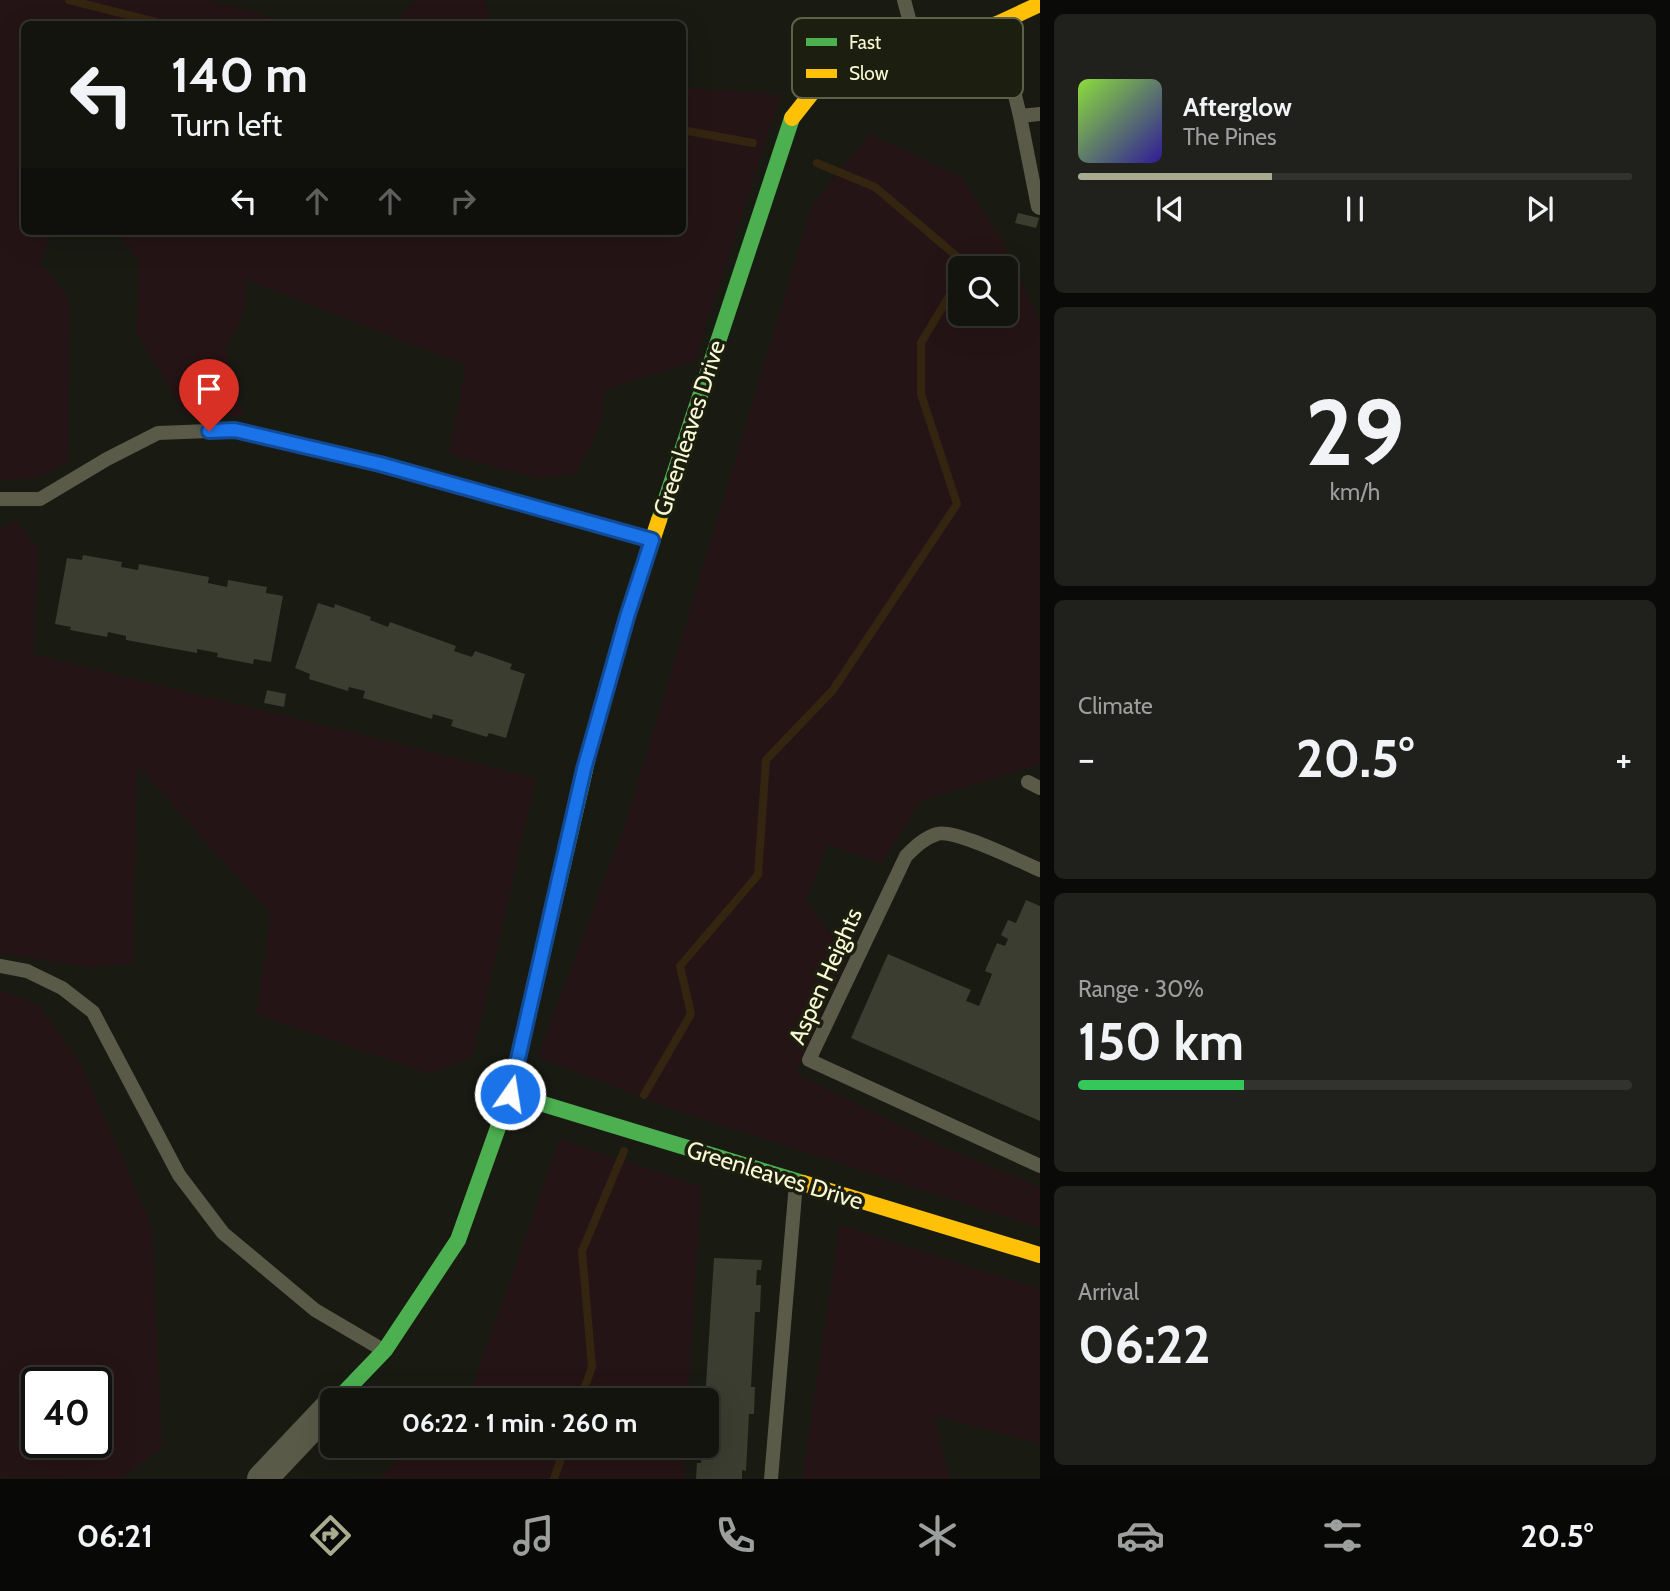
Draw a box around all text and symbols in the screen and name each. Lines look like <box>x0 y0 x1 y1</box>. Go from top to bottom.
legend <box>792 18 1023 98</box>
text: Fast <box>849 31 882 54</box>
text: 140 m <box>171 45 308 104</box>
icon: left <box>56 49 147 140</box>
text: Slow <box>849 62 889 85</box>
text: Afterglow <box>1183 91 1292 123</box>
text: Turn left <box>171 105 282 144</box>
text: The Pines <box>1183 123 1277 151</box>
icon: left <box>225 182 263 220</box>
icon: ahead <box>298 182 336 220</box>
icon: ahead <box>371 182 409 220</box>
icon: right <box>444 182 482 220</box>
icon: previous <box>1151 190 1189 228</box>
icon: pause <box>1336 190 1374 228</box>
icon: next <box>1521 190 1559 228</box>
map controls <box>948 256 1018 326</box>
button: search <box>948 256 1018 326</box>
street label: Greenleaves Drive <box>647 336 731 520</box>
pin <box>179 359 239 431</box>
icon: arrive <box>190 370 228 408</box>
text: 29 <box>1305 377 1405 488</box>
text: km/h <box>1330 478 1380 506</box>
text: Climate <box>1078 692 1153 720</box>
text: 20.5° <box>1296 727 1414 790</box>
text: − <box>1078 735 1095 782</box>
text: + <box>1615 735 1632 782</box>
street label: Aspen Heights <box>782 903 868 1049</box>
text: Range · 30% <box>1078 975 1204 1003</box>
text: 150 km <box>1078 1010 1244 1073</box>
position arrow <box>473 1057 547 1131</box>
street label: Greenleaves Drive <box>683 1134 867 1216</box>
text: Arrival <box>1078 1278 1139 1306</box>
text: 06:22 <box>1078 1313 1211 1376</box>
speed limit sign: 40 <box>21 1367 112 1458</box>
text: 06:22 · 1 min · 260 m <box>402 1407 637 1439</box>
icon: directions <box>306 1511 355 1560</box>
icon: music <box>509 1511 558 1560</box>
icon: phone <box>711 1511 760 1560</box>
icon: climate <box>913 1511 962 1560</box>
icon: car <box>1116 1511 1165 1560</box>
icon: filters <box>1318 1511 1367 1560</box>
text: 06:21 <box>77 1516 153 1555</box>
text: 20.5° <box>1521 1516 1593 1555</box>

